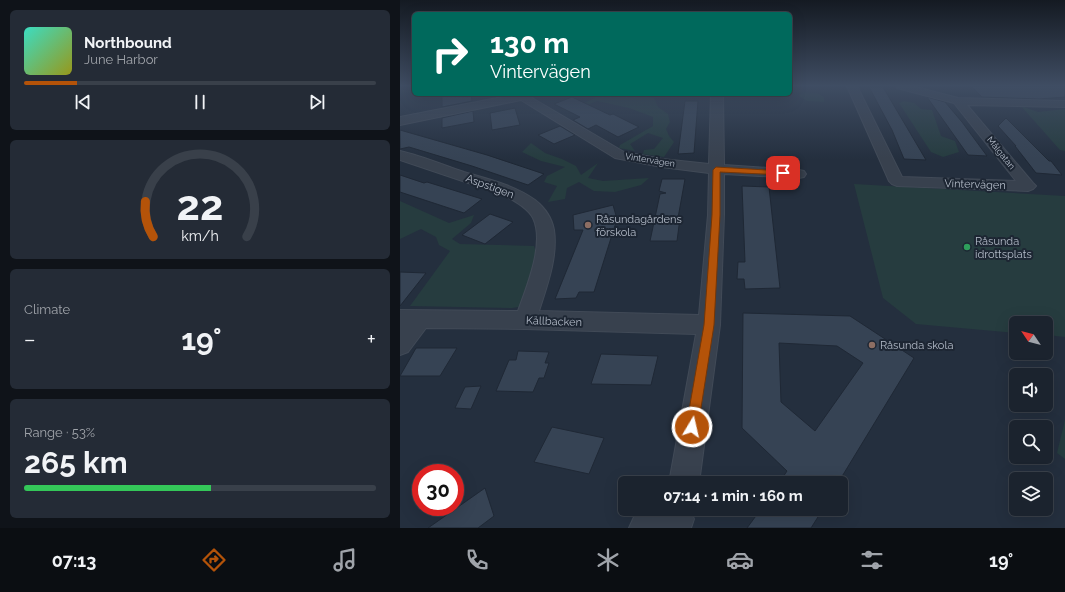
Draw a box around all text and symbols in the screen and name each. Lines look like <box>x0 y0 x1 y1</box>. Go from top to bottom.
text: 130 m <box>490 27 569 60</box>
icon: right <box>424 28 476 80</box>
text: Northbound <box>84 34 172 52</box>
text: June Harbor <box>84 52 158 67</box>
text: Vintervägen <box>490 61 591 82</box>
icon: previous <box>72 91 94 113</box>
icon: pause <box>189 91 211 113</box>
icon: next <box>306 91 328 113</box>
street label: Målgatan <box>985 135 1017 171</box>
street label: Vintervägen <box>624 151 676 169</box>
pin <box>766 156 800 190</box>
icon: arrive <box>772 162 794 184</box>
street label: Aspstigen <box>464 172 516 201</box>
street label: Vintervägen <box>944 177 1006 192</box>
text: 22 <box>177 181 223 230</box>
place label: Råsundagårdens förskola <box>596 213 682 239</box>
marker: Råsundagårdens förskola <box>583 220 593 230</box>
text: km/h <box>181 228 219 244</box>
place label: Råsunda idrottsplats <box>975 235 1032 261</box>
marker: Råsunda idrottsplats <box>962 242 972 252</box>
text: Climate <box>24 302 70 317</box>
street label: Källbacken <box>526 314 582 329</box>
north arrow <box>1009 316 1053 360</box>
map controls <box>1009 316 1053 516</box>
text: 19° <box>181 322 221 357</box>
text: − <box>24 326 36 352</box>
text: + <box>367 326 376 352</box>
place label: Råsunda skola <box>880 339 953 352</box>
marker: Råsunda skola <box>867 340 877 350</box>
button: sound <box>1009 368 1053 412</box>
position arrow <box>671 406 713 448</box>
button: search <box>1009 420 1053 464</box>
text: Range · 53% <box>24 425 95 440</box>
text: 265 km <box>24 445 128 480</box>
speed limit sign: 30 <box>412 464 464 516</box>
button: layers <box>1009 472 1053 516</box>
text: 07:14 · 1 min · 160 m <box>663 487 803 505</box>
icon: directions <box>200 546 228 574</box>
icon: music <box>331 546 359 574</box>
icon: phone <box>463 546 491 574</box>
icon: climate <box>594 546 622 574</box>
icon: car <box>726 546 754 574</box>
icon: filters <box>858 546 886 574</box>
text: 07:13 <box>52 550 96 571</box>
text: 19° <box>989 550 1013 571</box>

